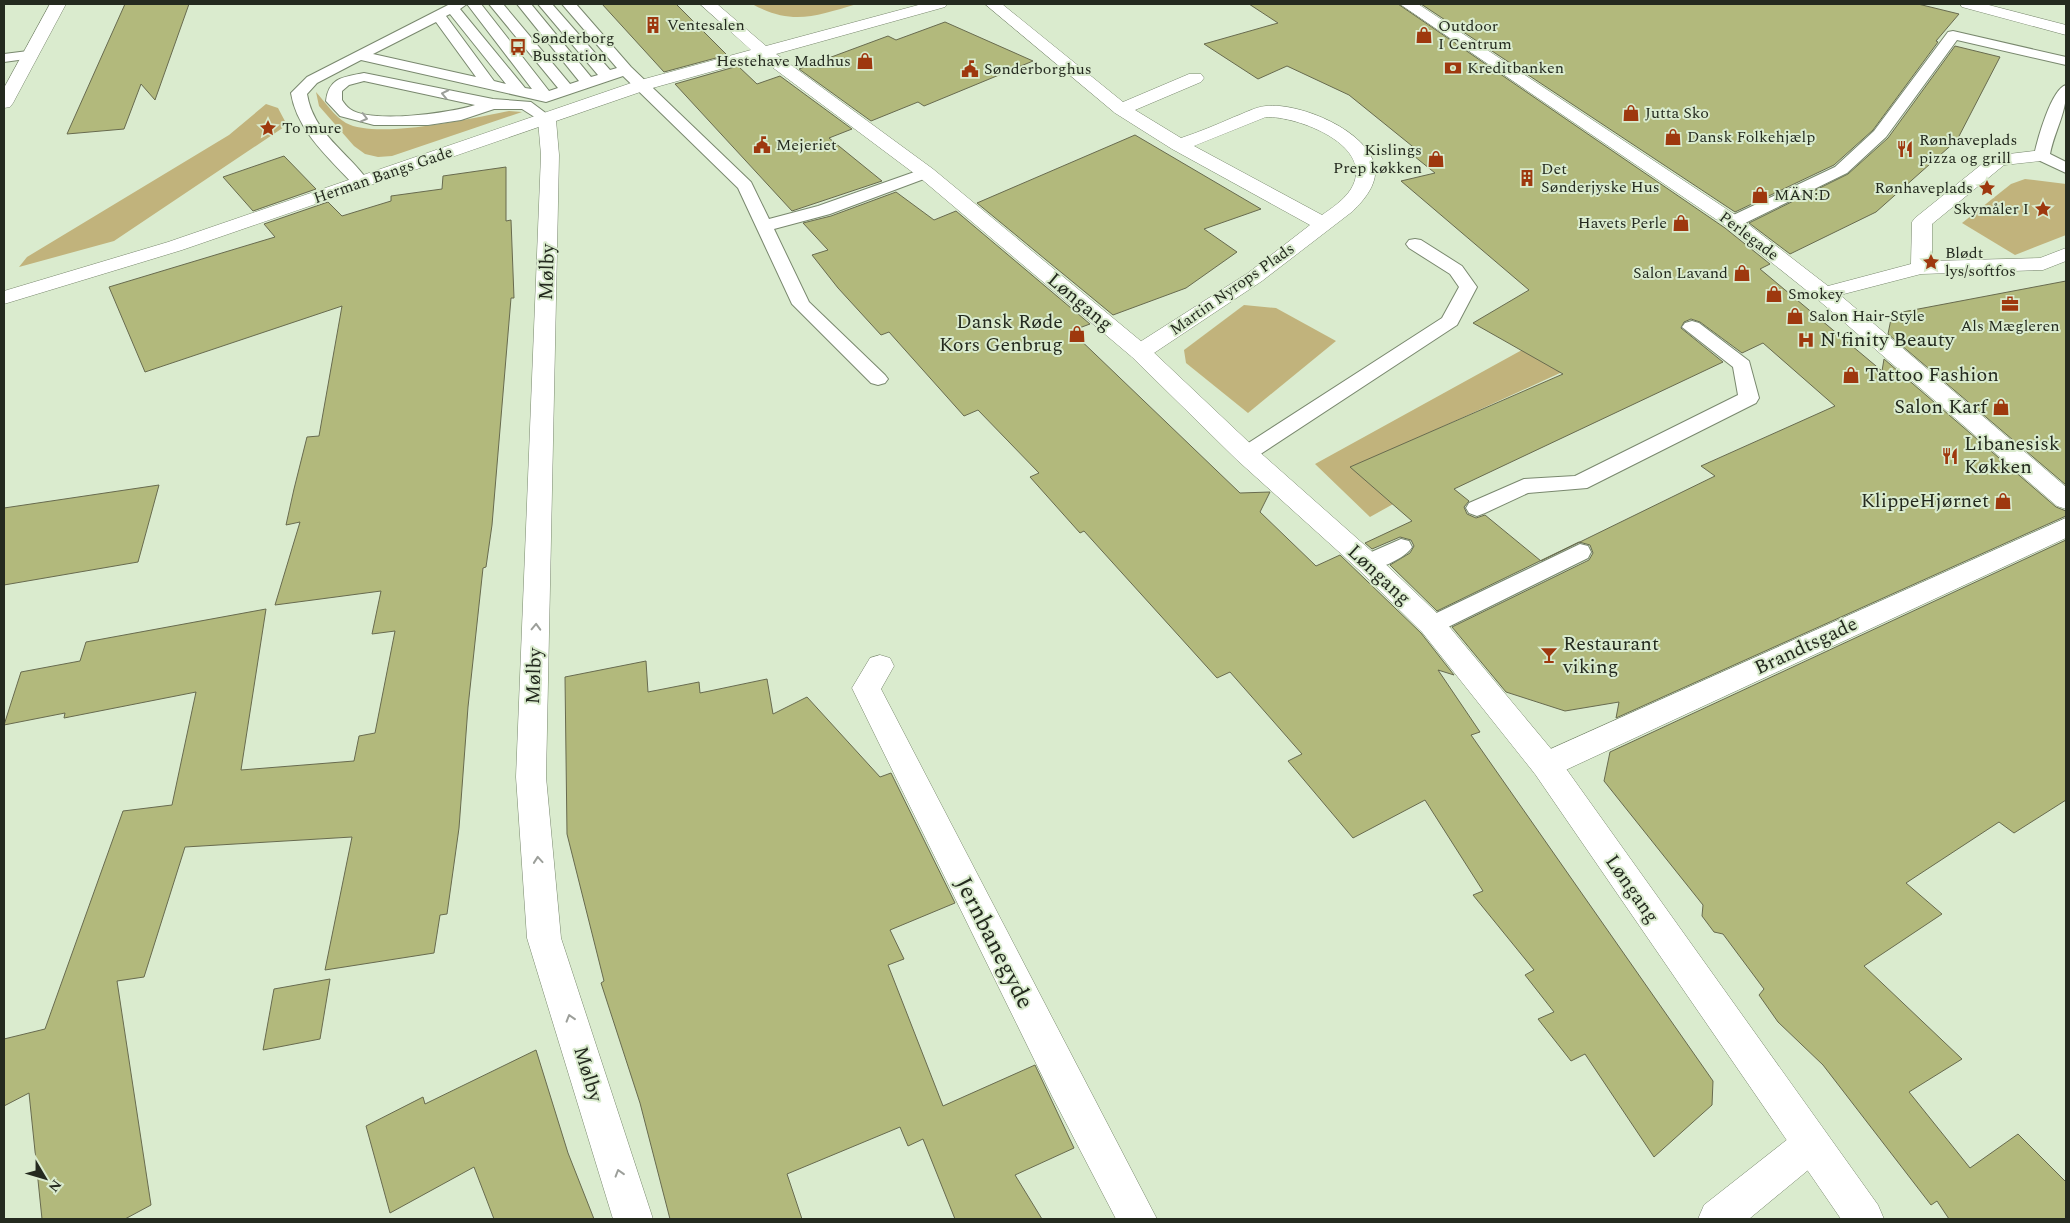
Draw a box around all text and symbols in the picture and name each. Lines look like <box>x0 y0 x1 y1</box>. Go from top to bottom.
place label: Ventesalen <box>667 13 745 37</box>
place label: Outdoor I Centrum <box>1438 14 1512 56</box>
building icon: Ventesalen <box>643 15 663 35</box>
shop icon: Outdoor I Centrum <box>1414 25 1434 45</box>
place label: Sønderborg Busstation <box>532 26 615 68</box>
bus stop icon: Sønderborg Busstation <box>508 37 528 57</box>
place label: Hestehave Madhus <box>716 49 851 73</box>
shop icon: Hestehave Madhus <box>855 51 875 71</box>
place label: Kreditbanken <box>1467 56 1564 80</box>
place label: Sønderborghus <box>984 57 1092 81</box>
bank icon: Kreditbanken <box>1443 58 1463 78</box>
public building icon: Sønderborghus <box>960 59 980 79</box>
one-way arrow <box>441 89 449 100</box>
place label: Jutta Sko <box>1645 101 1709 125</box>
shop icon: Jutta Sko <box>1621 103 1641 123</box>
one-way arrow <box>359 112 368 123</box>
place label: To mure <box>282 116 341 140</box>
place icon: To mure <box>258 118 278 138</box>
place label: Dansk Folkehjælp <box>1687 125 1815 149</box>
shop icon: Dansk Folkehjælp <box>1663 127 1683 147</box>
place label: Rønhaveplads pizza og grill <box>1919 128 2017 170</box>
place label: Mejeriet <box>776 133 837 157</box>
public building icon: Mejeriet <box>752 135 772 155</box>
place label: Kislings Prep køkken <box>1333 138 1422 180</box>
restaurant icon: Rønhaveplads pizza og grill <box>1895 139 1915 159</box>
street label: Herman Bangs Gade <box>310 140 456 210</box>
shop icon: Kislings Prep køkken <box>1426 149 1446 169</box>
place label: Det Sønderjyske Hus <box>1541 157 1660 199</box>
building icon: Det Sønderjyske Hus <box>1517 168 1537 188</box>
place label: Rønhaveplads <box>1875 176 1973 200</box>
place icon: Rønhaveplads <box>1977 178 1997 198</box>
place label: MÄN:D <box>1774 183 1831 207</box>
shop icon: MÄN:D <box>1750 185 1770 205</box>
place label: Skymåler I <box>1953 197 2029 221</box>
place icon: Skymåler I <box>2033 199 2053 219</box>
street label: Perlegade <box>1714 205 1784 267</box>
place label: Havets Perle <box>1578 211 1667 235</box>
shop icon: Havets Perle <box>1671 213 1691 233</box>
street label: Martin Nyrops Plads <box>1165 237 1299 341</box>
place label: Blødt lys/softfos <box>1945 241 2016 283</box>
street label: Mølby <box>531 242 563 301</box>
place icon: Blødt lys/softfos <box>1921 252 1941 272</box>
place label: Salon Lavand <box>1633 261 1728 285</box>
shop icon: Salon Lavand <box>1732 263 1752 283</box>
street label: Løngang <box>1041 265 1119 339</box>
place label: Smokey <box>1788 282 1844 306</box>
shop icon: Smokey <box>1764 284 1784 304</box>
office icon: Als Mægleren <box>2000 294 2020 314</box>
place label: Salon Hair-Style <box>1809 304 1925 328</box>
shop icon: Salon Hair-Style <box>1785 306 1805 326</box>
place label: Dansk Røde Kors Genbrug <box>939 307 1063 360</box>
place label: Als Mægleren <box>1960 314 2060 338</box>
shop icon: Dansk Røde Kors Genbrug <box>1067 324 1087 344</box>
place label: N'finity Beauty <box>1820 325 1956 355</box>
hospital icon: N'finity Beauty <box>1796 330 1816 350</box>
place label: Tattoo Fashion <box>1865 360 1999 390</box>
shop icon: Tattoo Fashion <box>1841 365 1861 385</box>
place label: Salon Karf <box>1894 392 1989 422</box>
shop icon: Salon Karf <box>1991 397 2011 417</box>
place label: Libanesisk Køkken <box>1964 429 2060 482</box>
restaurant icon: Libanesisk Køkken <box>1940 446 1960 466</box>
place label: KlippeHjørnet <box>1861 486 1989 516</box>
shop icon: KlippeHjørnet <box>1993 491 2013 511</box>
street label: Løngang <box>1340 537 1418 613</box>
street label: Brandtsgade <box>1749 609 1863 683</box>
one-way arrow <box>530 623 541 631</box>
place label: Restaurant viking <box>1562 629 1659 682</box>
bar icon: Restaurant viking <box>1539 645 1559 665</box>
street label: Mølby <box>518 646 550 705</box>
street label: Løngang <box>1597 848 1667 930</box>
one-way arrow <box>532 855 543 863</box>
street label: Jernbanegyde <box>945 871 1043 1015</box>
one-way arrow <box>566 1014 576 1022</box>
street label: Mølby <box>565 1043 611 1107</box>
north arrow <box>20 1153 70 1203</box>
one-way arrow <box>614 1169 624 1177</box>
text: N <box>43 1175 67 1197</box>

